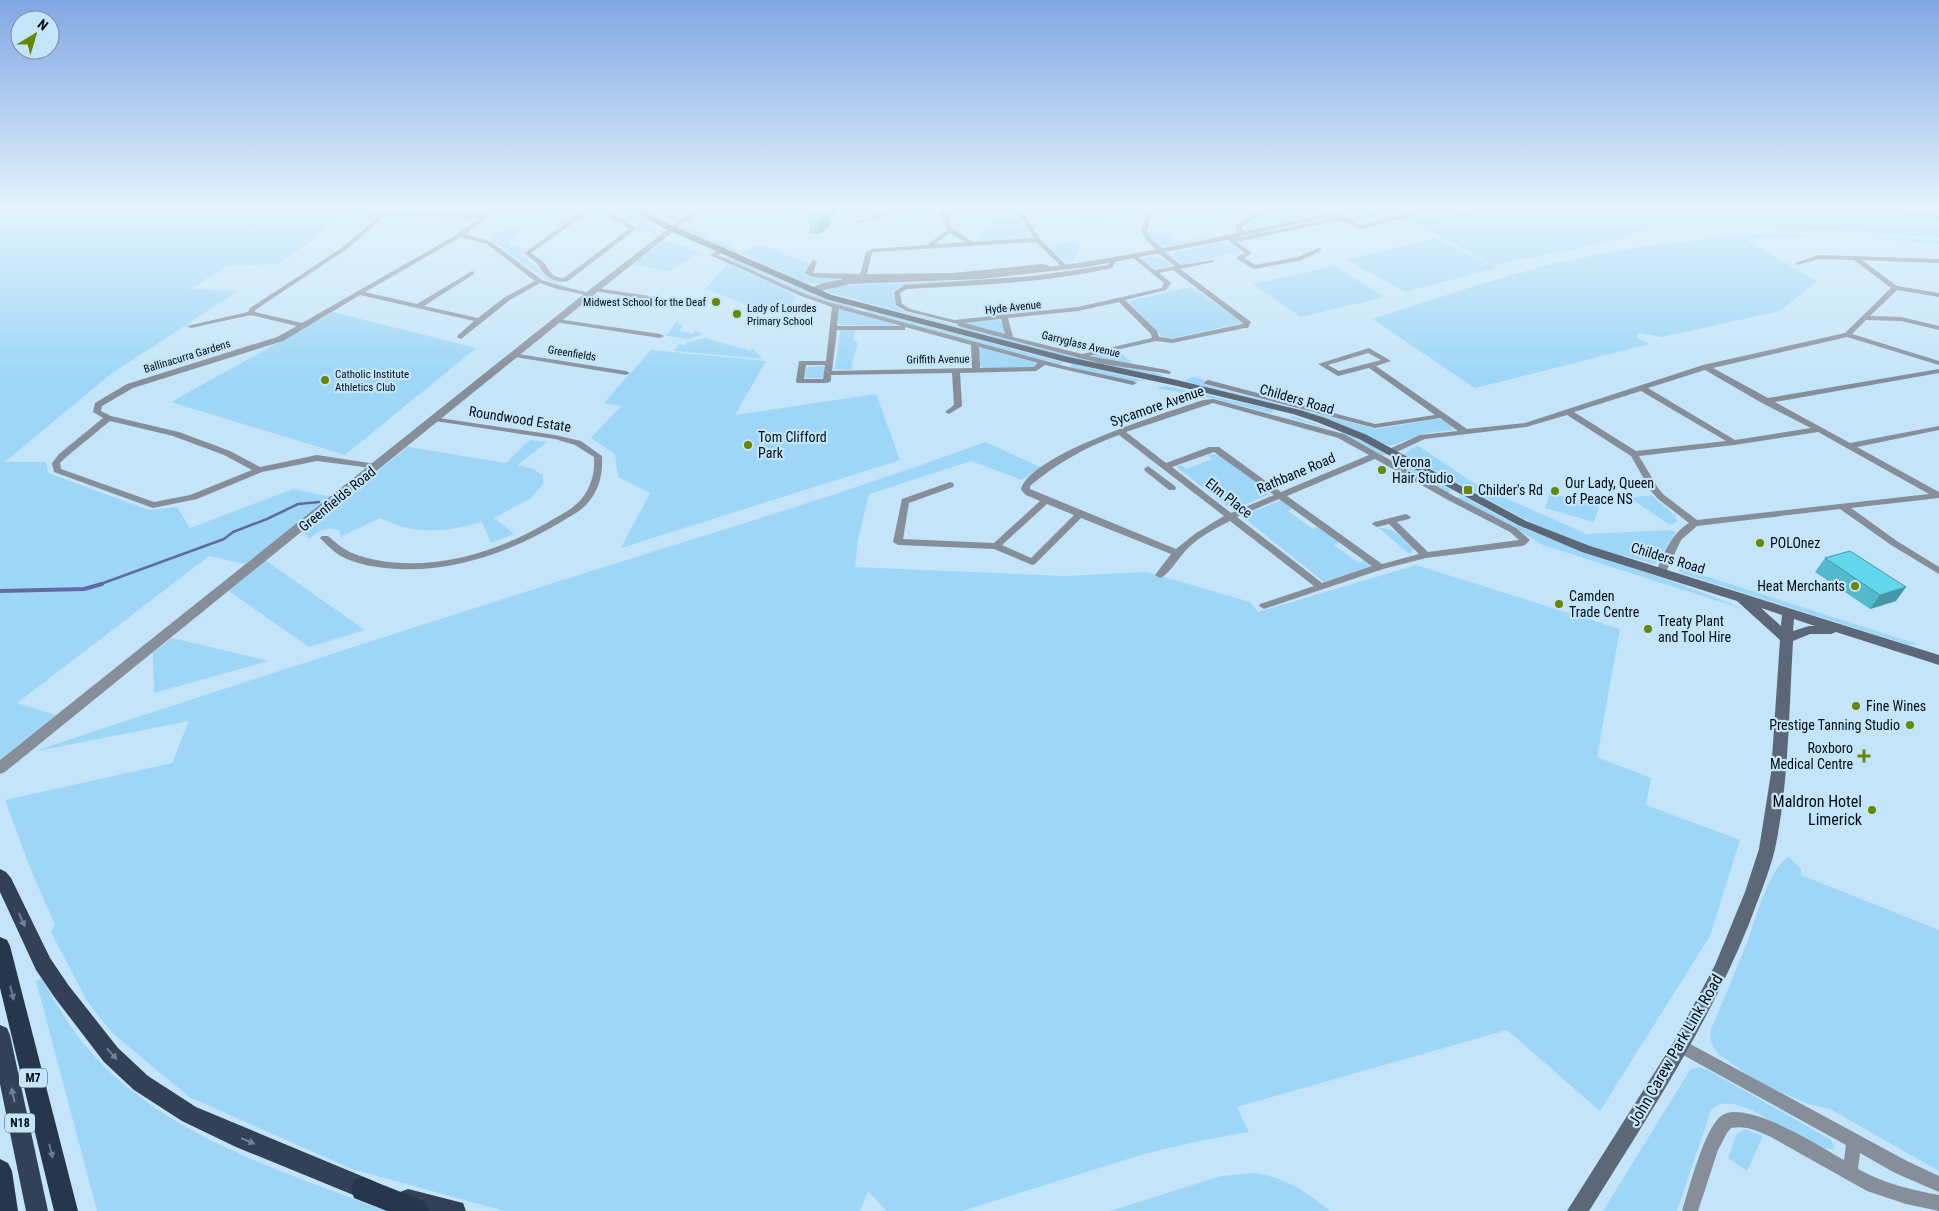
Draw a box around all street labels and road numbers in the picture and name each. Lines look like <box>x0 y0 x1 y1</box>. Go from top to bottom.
street label: Hyde Avenue <box>984 298 1042 317</box>
street label: Garryglass Avenue <box>1040 328 1122 361</box>
street label: Ballinacurra Gardens <box>142 337 232 376</box>
street label: Greenfields <box>547 343 597 364</box>
street label: Griffith Avenue <box>906 352 970 367</box>
street label: Childers Road <box>1258 381 1336 417</box>
street label: Sycamore Avenue <box>1108 382 1206 430</box>
street label: Roundwood Estate <box>468 403 573 435</box>
street label: Rathbane Road <box>1255 449 1337 497</box>
street label: Greenfields Road <box>296 463 378 535</box>
street label: Elm Place <box>1203 475 1256 521</box>
street label: Childers Road <box>1629 539 1707 577</box>
street label: John Carew Park Link Road <box>1624 971 1727 1130</box>
road number: M7 <box>19 1068 47 1088</box>
road number: N18 <box>5 1114 35 1132</box>

